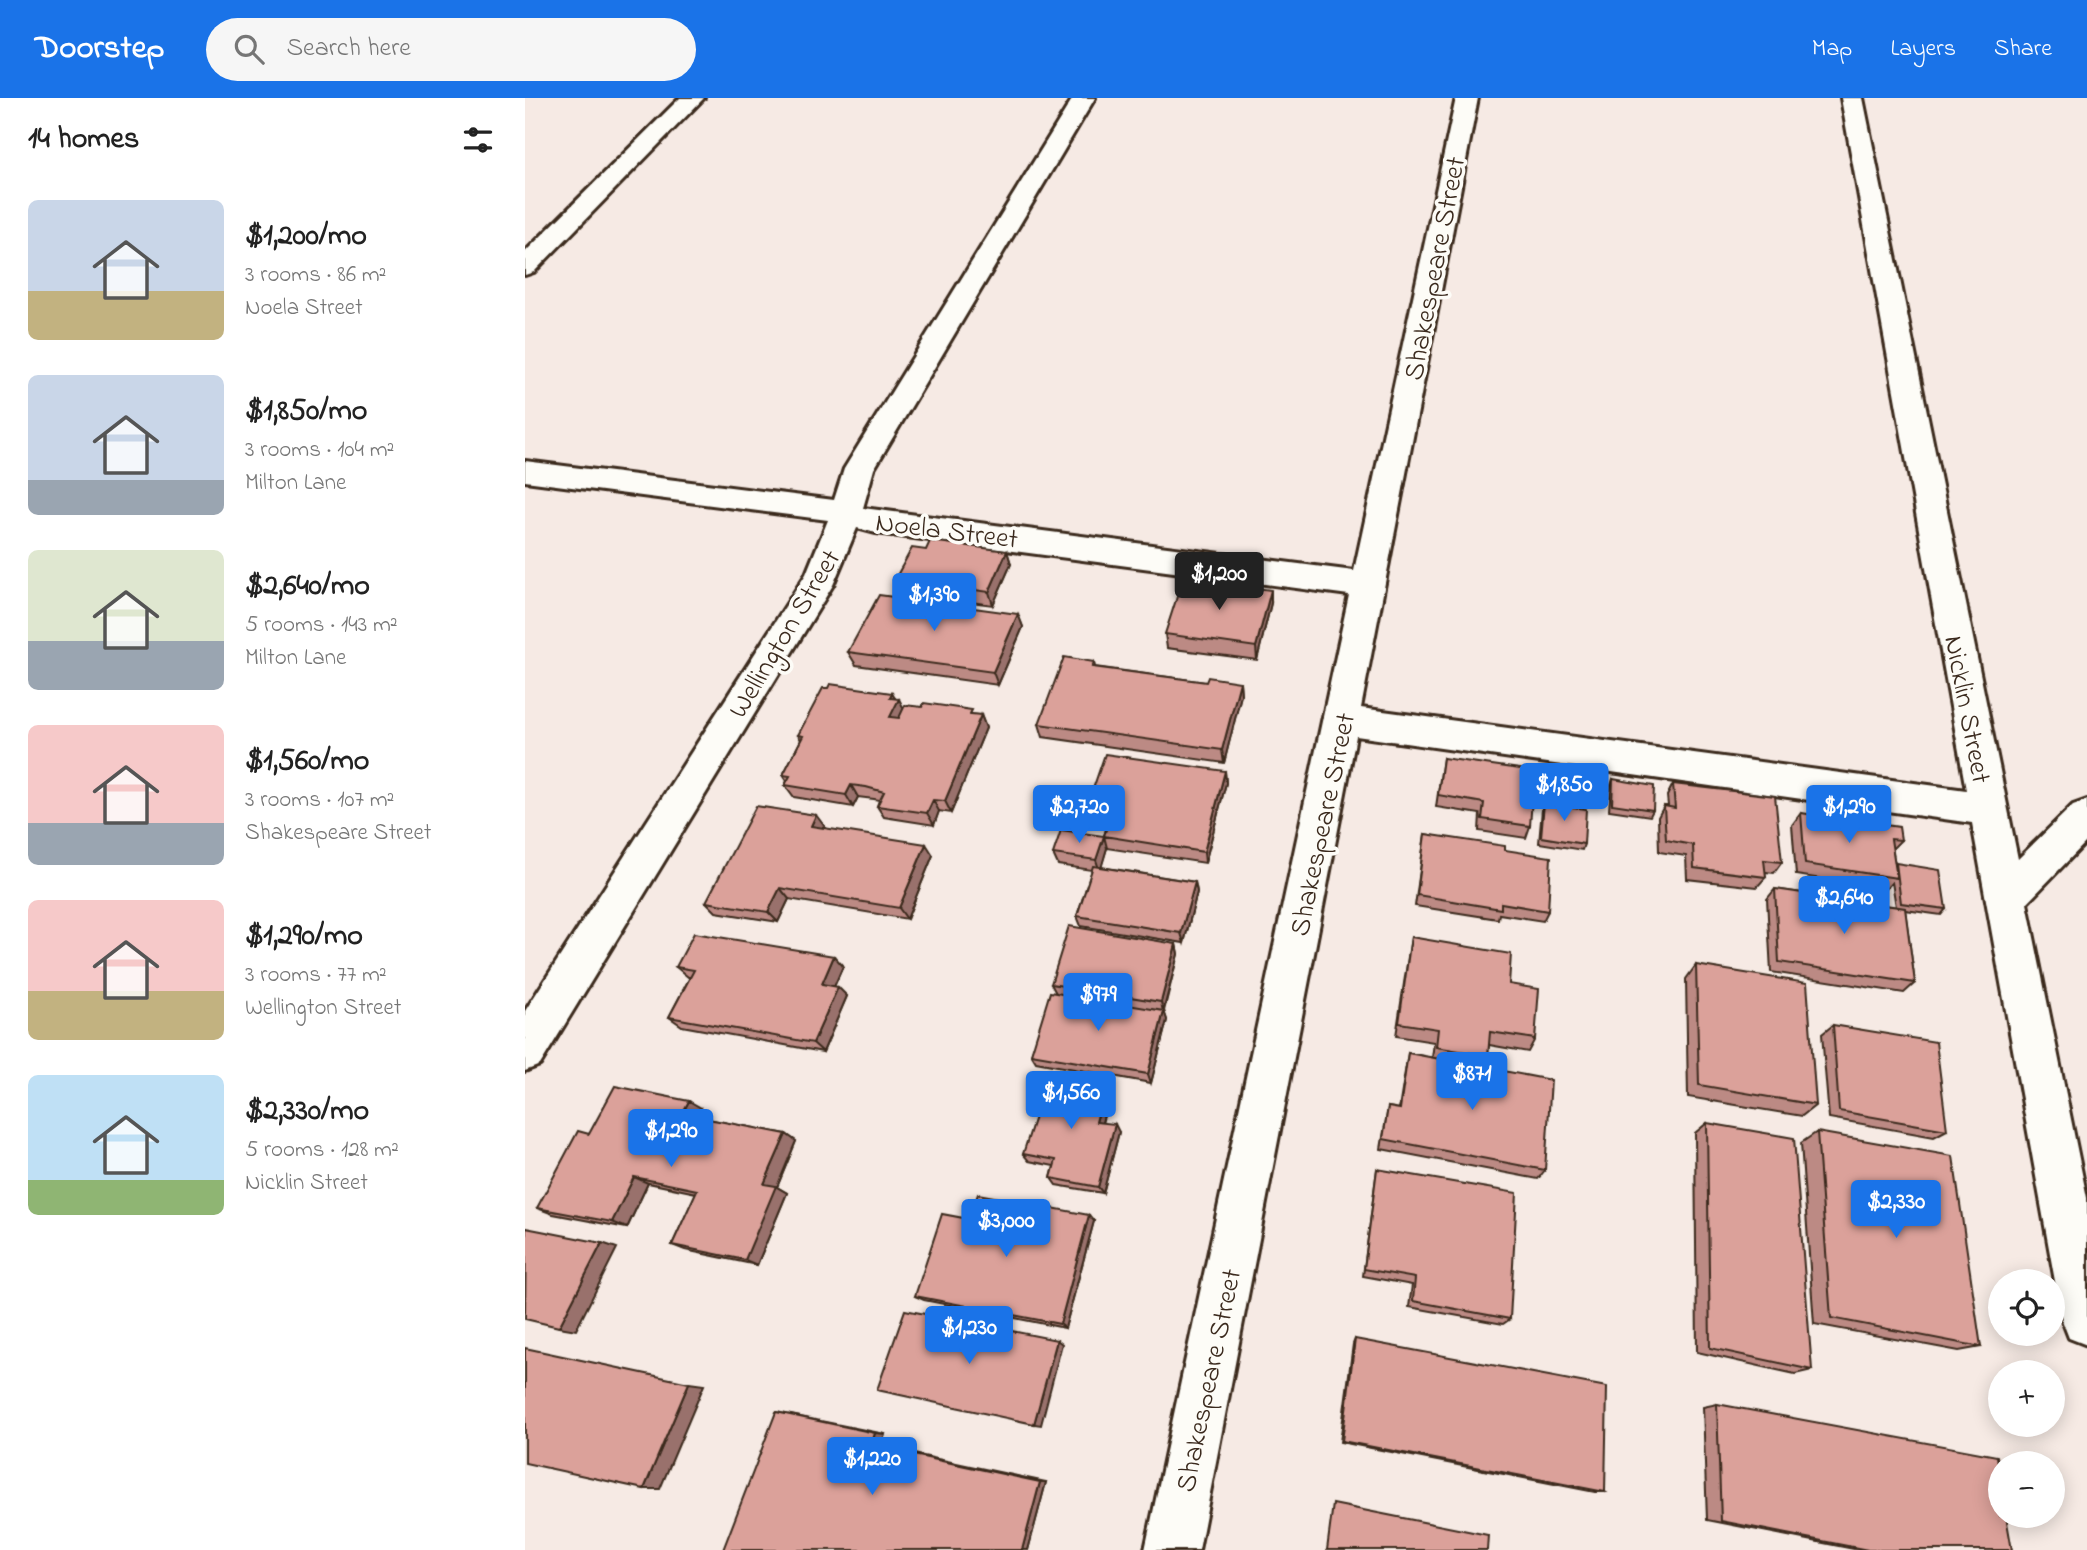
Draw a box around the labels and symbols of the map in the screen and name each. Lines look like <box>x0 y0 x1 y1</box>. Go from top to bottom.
street label: Shakespeare Street <box>1395 153 1478 384</box>
street label: Noela Street <box>873 503 1020 562</box>
street label: Wellington Street <box>719 543 853 727</box>
pin: $1,200 <box>1162 552 1276 612</box>
pin: $1,390 <box>877 574 991 633</box>
street label: Nicklin Street <box>1931 632 2000 787</box>
street label: Shakespeare Street <box>1281 709 1368 940</box>
pin: $1,850 <box>1507 764 1621 823</box>
pin: $2,720 <box>1022 786 1136 845</box>
pin: $1,290 <box>1792 786 1906 845</box>
pin: $2,640 <box>1787 876 1901 936</box>
pin: $979 <box>1057 974 1139 1033</box>
pin: $871 <box>1431 1052 1513 1112</box>
pin: $1,560 <box>1014 1072 1128 1131</box>
pin: $1,290 <box>614 1110 728 1169</box>
pin: $2,330 <box>1839 1180 1953 1240</box>
pin: $3,000 <box>949 1200 1063 1259</box>
street label: Shakespeare Street <box>1167 1265 1254 1496</box>
pin: $1,230 <box>912 1306 1026 1366</box>
pin: $1,220 <box>815 1438 929 1497</box>

